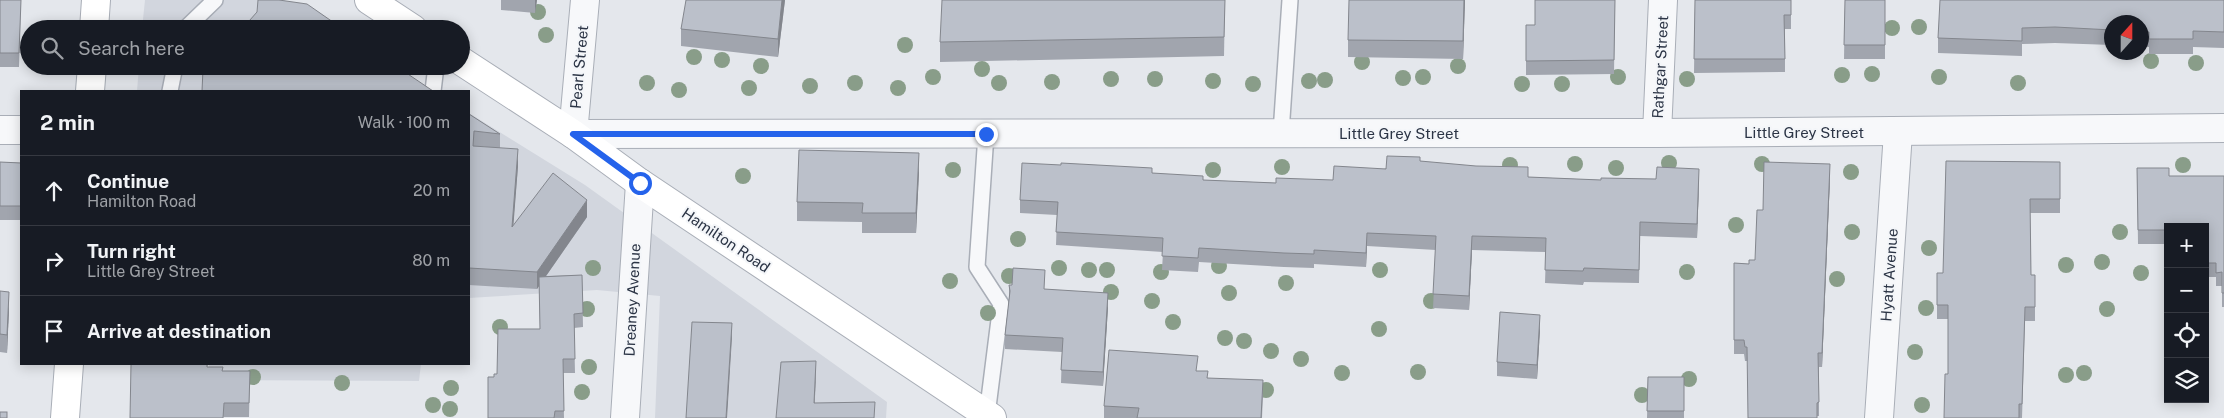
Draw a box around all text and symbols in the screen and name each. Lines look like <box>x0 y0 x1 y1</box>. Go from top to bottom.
street label: Rathgar Street <box>1649 15 1671 119</box>
north arrow <box>2104 15 2149 60</box>
search box <box>20 20 470 75</box>
street label: Pearl Street <box>567 24 591 110</box>
icon: search <box>38 34 66 62</box>
text: Search here <box>78 37 185 59</box>
text: 2 min <box>40 110 95 135</box>
text: Walk · 100 m <box>358 113 450 132</box>
route end <box>975 123 998 146</box>
street label: Little Grey Street <box>1744 124 1864 141</box>
street label: Little Grey Street <box>1339 125 1459 142</box>
text: Continue <box>87 170 169 192</box>
route start <box>629 172 652 195</box>
icon: ahead <box>40 177 68 205</box>
text: 20 m <box>413 181 450 200</box>
text: Hamilton Road <box>87 192 196 211</box>
street label: Hamilton Road <box>679 204 773 276</box>
map controls <box>2164 223 2209 403</box>
button: + <box>2164 223 2209 268</box>
street label: Hyatt Avenue <box>1877 228 1901 322</box>
text: Turn right <box>87 240 176 262</box>
street label: Dreaney Avenue <box>621 243 643 357</box>
icon: right <box>40 247 68 275</box>
text: 80 m <box>412 251 450 270</box>
text: Little Grey Street <box>87 262 215 281</box>
button: − <box>2164 268 2209 313</box>
button: locate <box>2164 313 2209 358</box>
icon: arrive <box>40 317 68 345</box>
text: Arrive at destination <box>87 320 271 342</box>
button: layers <box>2164 358 2209 403</box>

